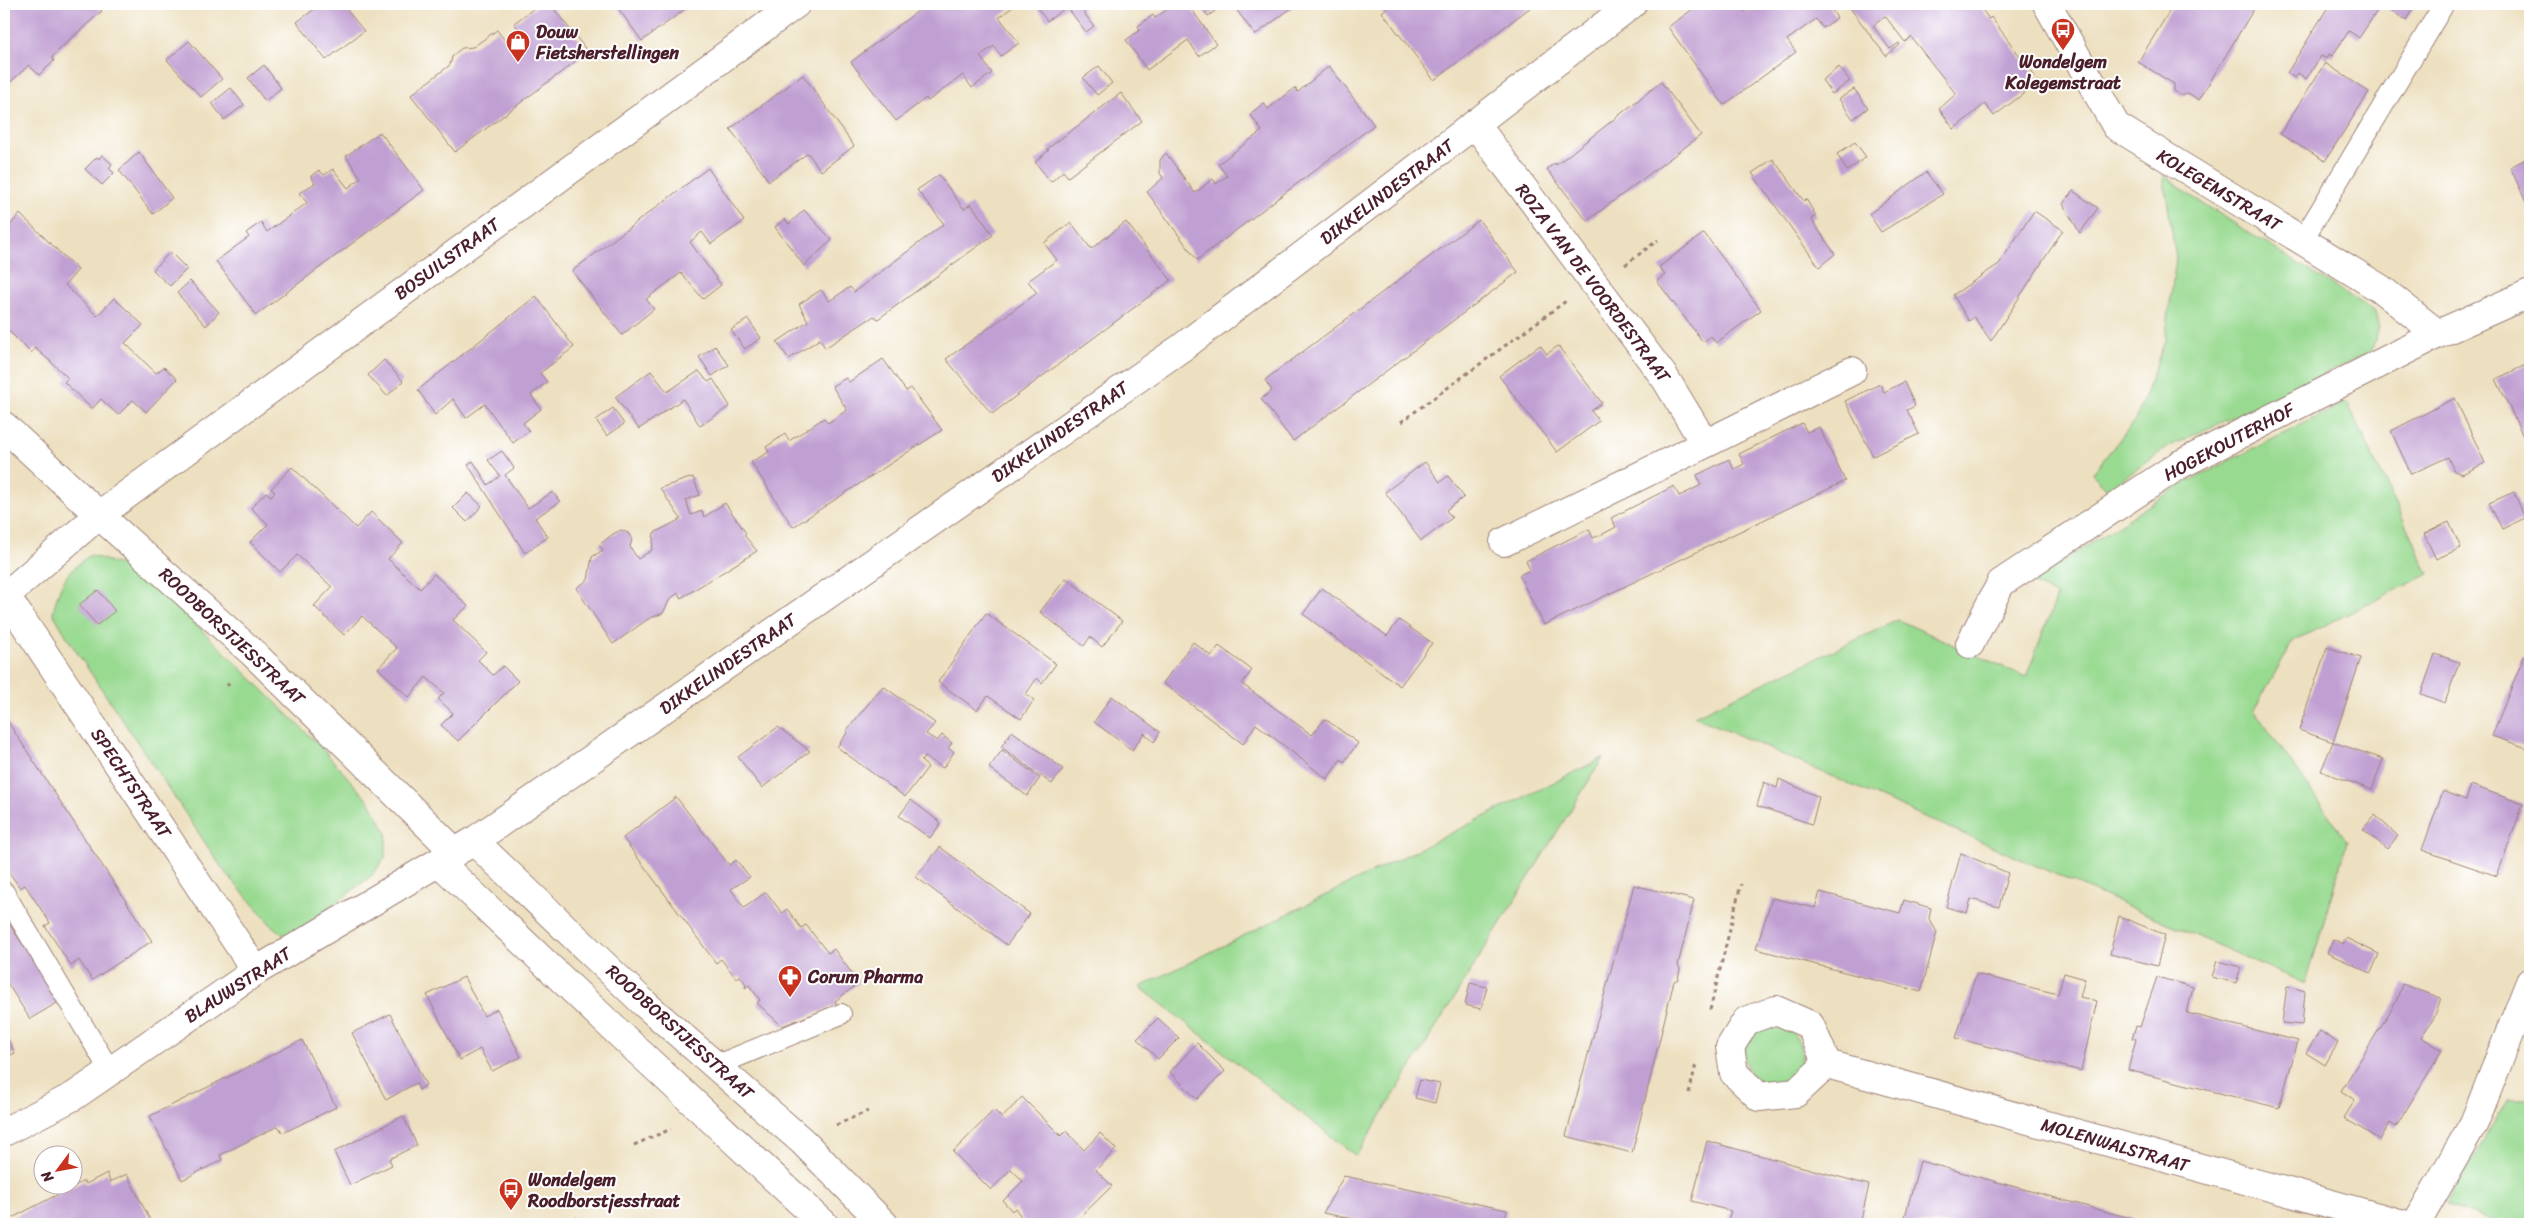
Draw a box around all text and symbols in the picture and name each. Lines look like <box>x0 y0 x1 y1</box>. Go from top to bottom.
place label: Douw Fietsherstellingen <box>535 16 679 69</box>
bus stop icon: Wondelgem Kolegemstraat <box>2050 17 2076 51</box>
shop icon: Douw Fietsherstellingen <box>505 29 531 63</box>
place label: Wondelgem Kolegemstraat <box>2004 46 2121 99</box>
street label: DIKKELINDESTRAAT <box>1313 130 1462 254</box>
street label: KOLEGEMSTRAAT <box>2150 140 2289 241</box>
street label: ROZA VAN DE VOORDESTRAAT <box>1507 176 1680 390</box>
street label: BOSUILSTRAAT <box>387 209 508 309</box>
street label: DIKKELINDESTRAAT <box>984 372 1136 492</box>
street label: HOGEKOUTERHOF <box>2157 393 2302 490</box>
street label: ROODBORSTJESSTRAAT <box>151 559 314 714</box>
street label: DIKKELINDESTRAAT <box>652 604 804 724</box>
street label: SPECHTSTRAAT <box>82 721 181 846</box>
street label: BLAUWSTRAAT <box>178 938 299 1032</box>
street label: ROODBORSTJESSTRAAT <box>598 956 762 1108</box>
place label: Corum Pharma <box>807 961 923 993</box>
pharmacy icon: Corum Pharma <box>777 964 803 998</box>
street label: MOLENWALSTRAAT <box>2037 1109 2194 1182</box>
north arrow <box>32 1146 82 1196</box>
place label: Wondelgem Roodborstjesstraat <box>527 1164 681 1217</box>
text: N <box>34 1166 61 1188</box>
bus stop icon: Wondelgem Roodborstjesstraat <box>498 1177 524 1211</box>

